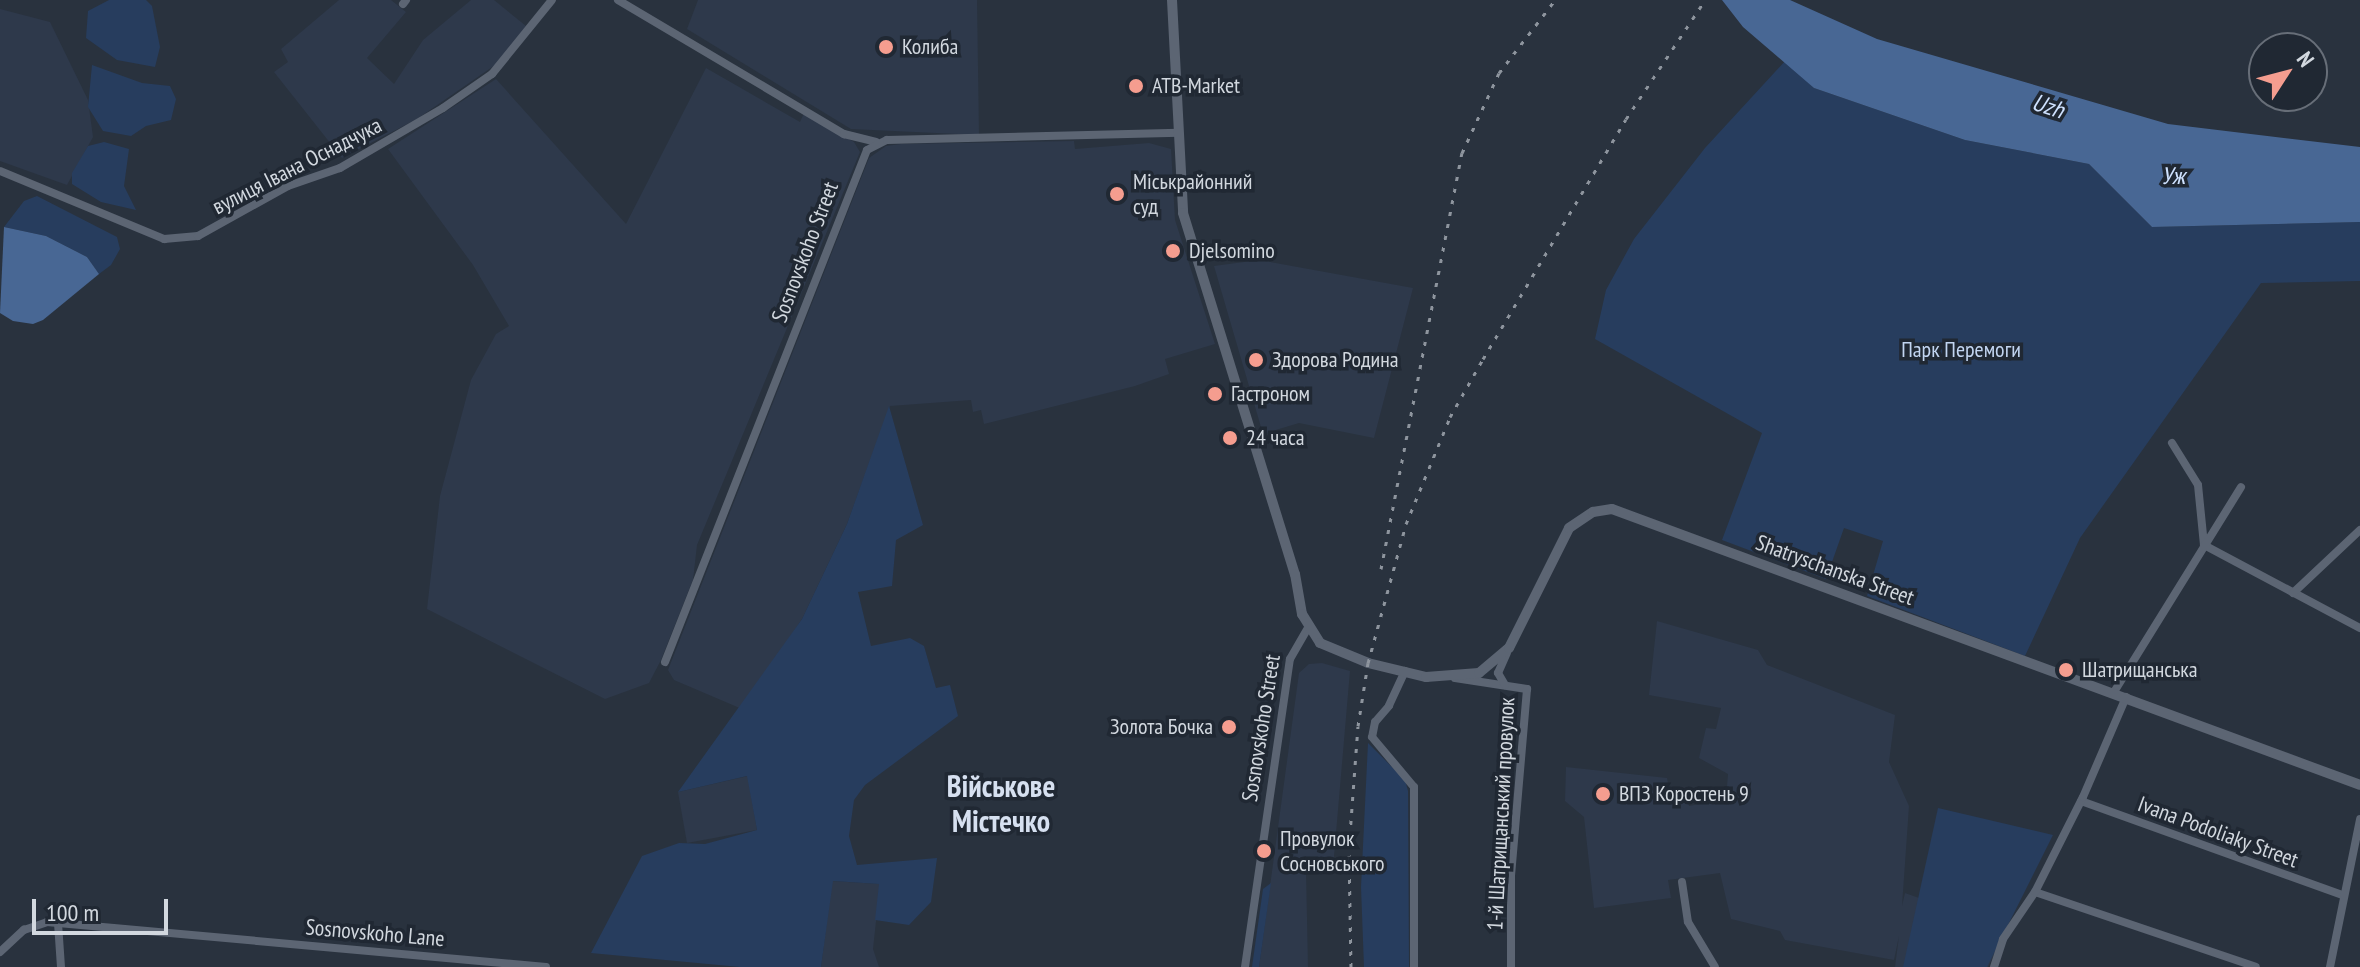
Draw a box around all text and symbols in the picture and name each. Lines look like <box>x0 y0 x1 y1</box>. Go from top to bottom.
north arrow <box>2248 32 2328 112</box>
place label: Колиба <box>902 34 958 60</box>
marker: Колиба <box>877 38 895 56</box>
text: N <box>2291 46 2321 72</box>
place label: ATB-Market <box>1152 73 1240 99</box>
marker: ATB-Market <box>1127 77 1145 95</box>
water label: Uzh <box>2028 87 2068 125</box>
street label: вулиця Івана Оснадчука <box>208 112 386 220</box>
water label: Уж <box>2161 162 2185 190</box>
place label: Міськрайонний суд <box>1133 168 1252 220</box>
street label: Sosnovskoho Street <box>766 178 844 326</box>
marker: Міськрайонний суд <box>1108 185 1126 203</box>
place label: Djelsomino <box>1189 238 1275 264</box>
marker: Djelsomino <box>1164 242 1182 260</box>
park label: Парк Перемоги <box>1901 337 2021 363</box>
place label: Здорова Родина <box>1272 347 1399 373</box>
marker: Здорова Родина <box>1247 351 1265 369</box>
place label: Гастроном <box>1231 381 1310 407</box>
marker: Гастроном <box>1206 385 1224 403</box>
place label: 24 часа <box>1246 425 1305 451</box>
marker: 24 часа <box>1221 429 1239 447</box>
street label: Shatryschanska Street <box>1752 529 1918 611</box>
street label: Sosnovskoho Street <box>1236 653 1286 803</box>
place label: Шатрищанська <box>2082 657 2198 683</box>
marker: Шатрищанська <box>2057 661 2075 679</box>
street label: 1-й Шатрищанський провулок <box>1482 697 1520 931</box>
place label: Золота Бочка <box>1110 714 1213 740</box>
marker: Золота Бочка <box>1220 718 1238 736</box>
district label: Військове Містечко <box>947 768 1055 838</box>
place label: ВПЗ Коростень 9 <box>1619 781 1749 807</box>
marker: ВПЗ Коростень 9 <box>1594 785 1612 803</box>
street label: Ivana Podoliaky Street <box>2134 791 2302 873</box>
place label: Провулок Сосновського <box>1280 825 1384 876</box>
marker: Провулок Сосновського <box>1255 842 1273 860</box>
scale bar <box>36 883 172 933</box>
text: 100 m <box>46 897 99 928</box>
street label: Sosnovskoho Lane <box>304 914 446 952</box>

